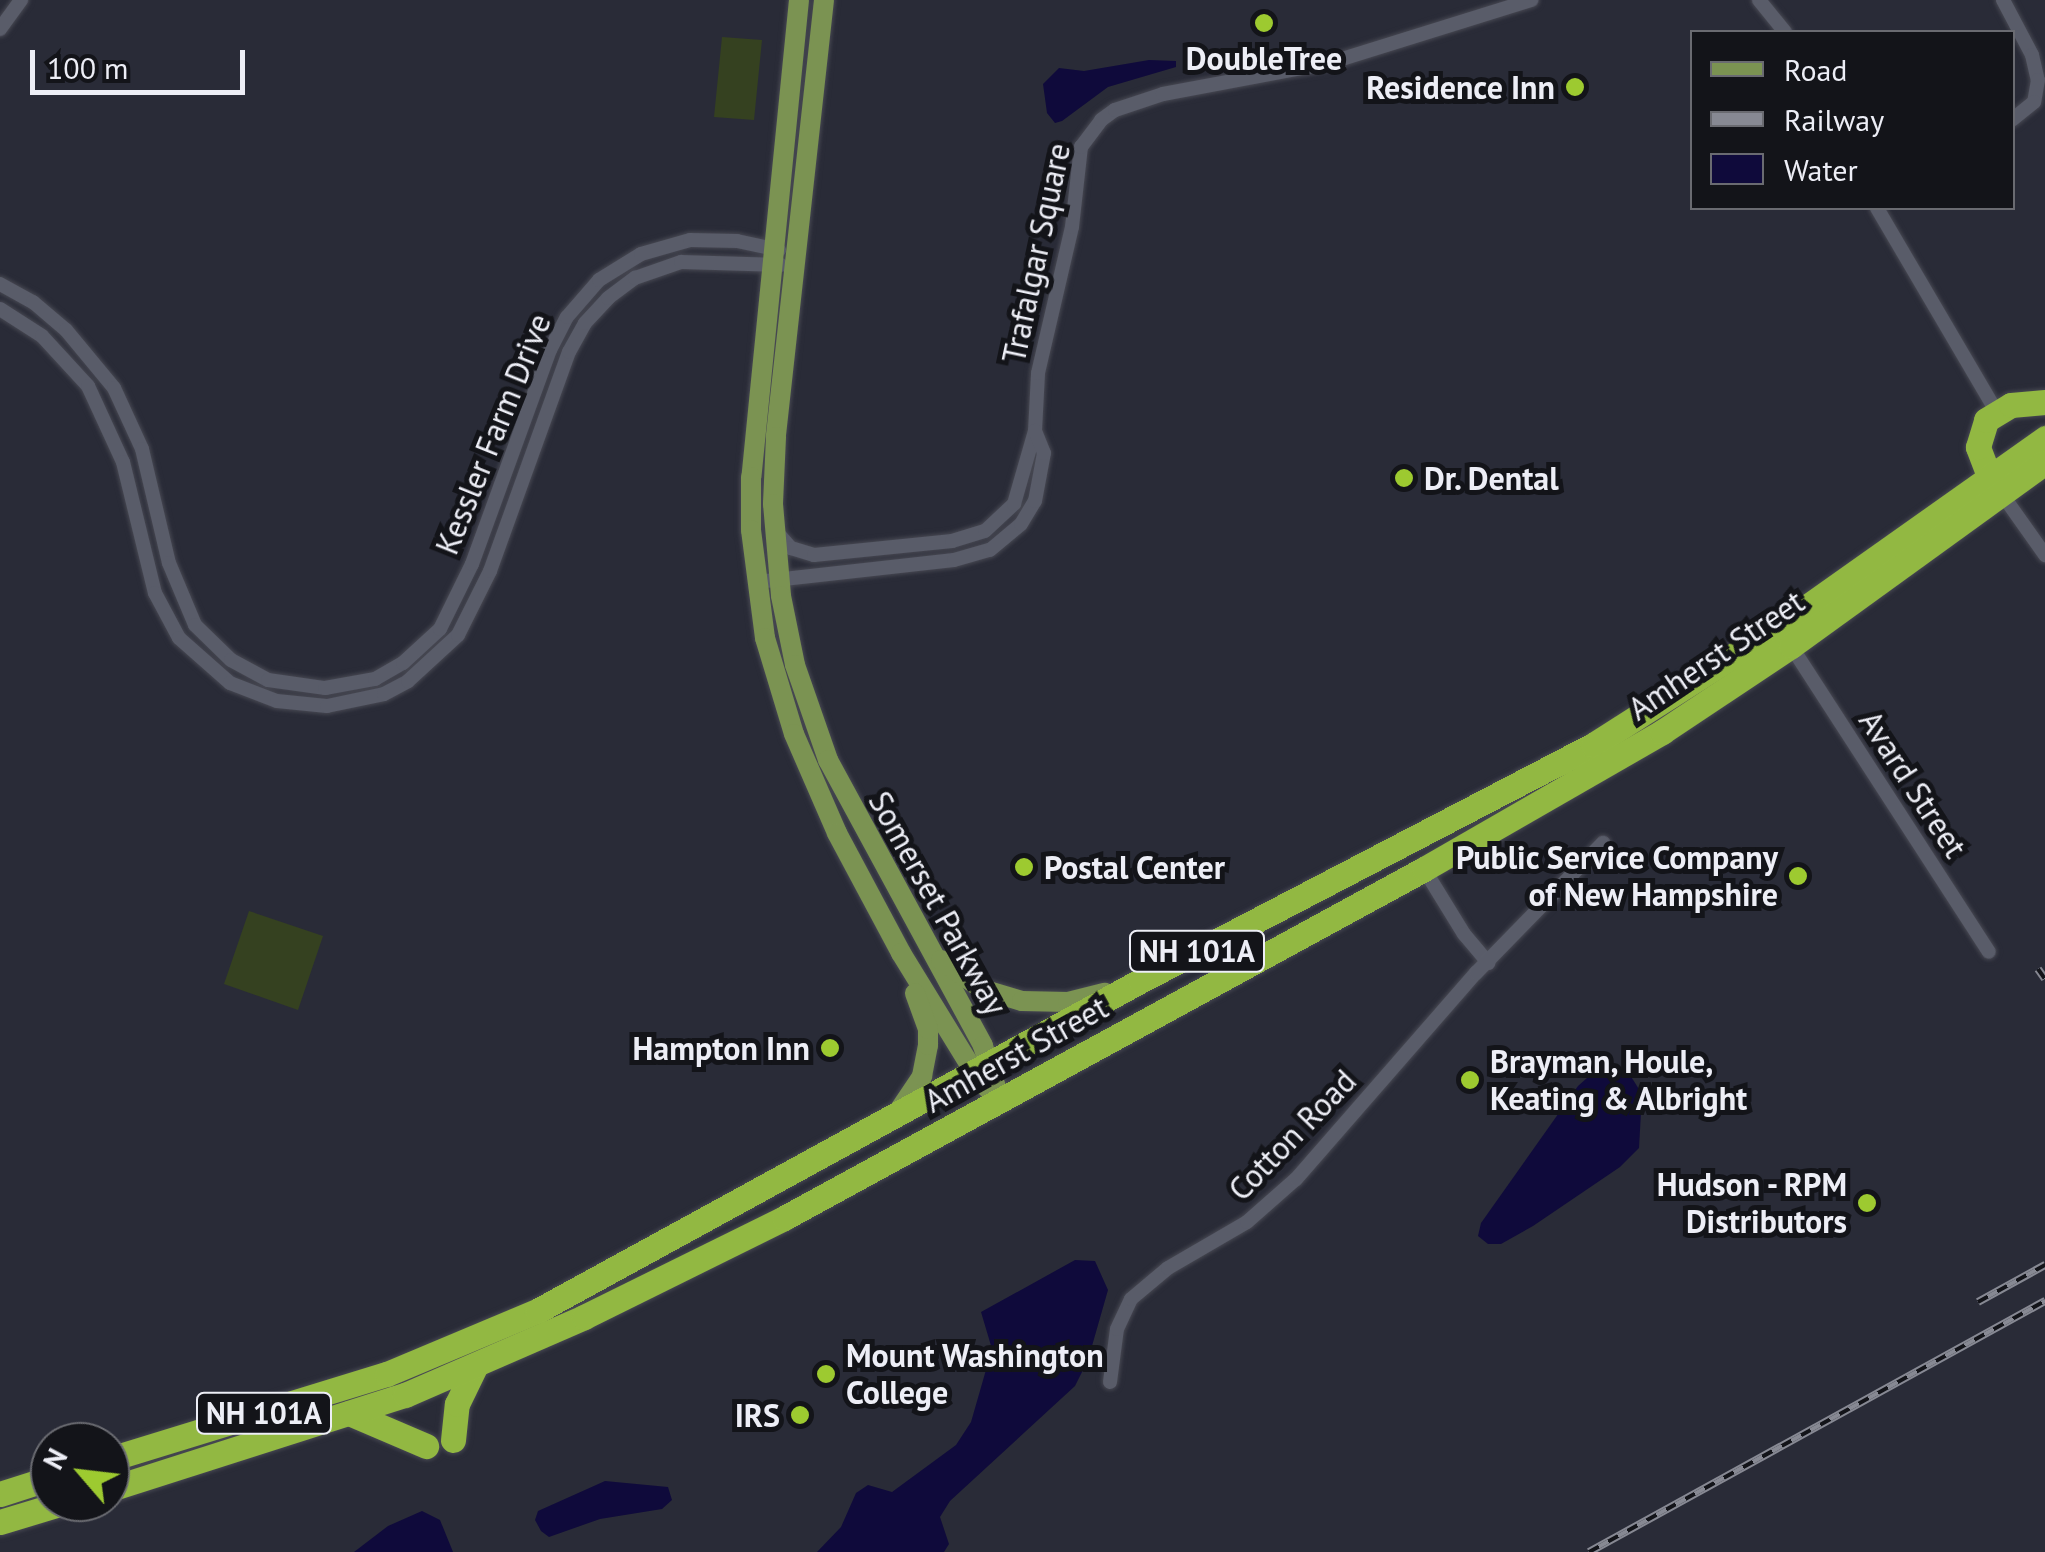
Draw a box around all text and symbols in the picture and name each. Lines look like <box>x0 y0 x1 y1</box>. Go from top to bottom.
marker: DoubleTree <box>1253 12 1275 34</box>
scale bar <box>35 30 250 92</box>
legend <box>1690 30 2015 210</box>
place label: DoubleTree <box>1186 39 1342 77</box>
text: 100 m <box>47 48 128 87</box>
text: Road <box>1784 50 1848 89</box>
place label: Residence Inn <box>1366 68 1555 106</box>
marker: Residence Inn <box>1564 76 1586 98</box>
text: Railway <box>1784 100 1884 139</box>
street label: Trafalgar Square <box>994 140 1078 366</box>
text: Water <box>1784 150 1858 189</box>
street label: Kessler Farm Drive <box>427 308 559 560</box>
place label: Dr. Dental <box>1424 459 1561 497</box>
marker: Dr. Dental <box>1393 467 1415 489</box>
street label: Amherst Street <box>1621 582 1811 728</box>
street label: Avard Street <box>1851 703 1975 865</box>
street label: Somerset Parkway <box>861 785 1015 1021</box>
place label: Public Service Company of New Hampshire <box>1455 839 1778 914</box>
place label: Postal Center <box>1044 848 1225 886</box>
marker: Postal Center <box>1013 856 1035 878</box>
marker: Public Service Company of New Hampshire <box>1787 865 1809 887</box>
road number: NH 101A <box>1127 926 1267 976</box>
street label: Amherst Street <box>918 988 1114 1120</box>
place label: Hampton Inn <box>633 1029 810 1067</box>
marker: Hampton Inn <box>819 1037 841 1059</box>
place label: Brayman, Houle, Keating & Albright <box>1490 1043 1749 1118</box>
street label: Cotton Road <box>1220 1062 1364 1208</box>
marker: Brayman, Houle, Keating & Albright <box>1459 1069 1481 1091</box>
place label: Hudson - RPM Distributors <box>1653 1166 1847 1241</box>
marker: Hudson - RPM Distributors <box>1856 1192 1878 1214</box>
place label: Mount Washington College <box>846 1337 1104 1412</box>
marker: Mount Washington College <box>815 1363 837 1385</box>
road number: NH 101A <box>194 1388 334 1438</box>
place label: IRS <box>735 1396 780 1434</box>
marker: IRS <box>789 1404 811 1426</box>
north arrow <box>30 1422 130 1522</box>
text: N <box>34 1442 75 1475</box>

